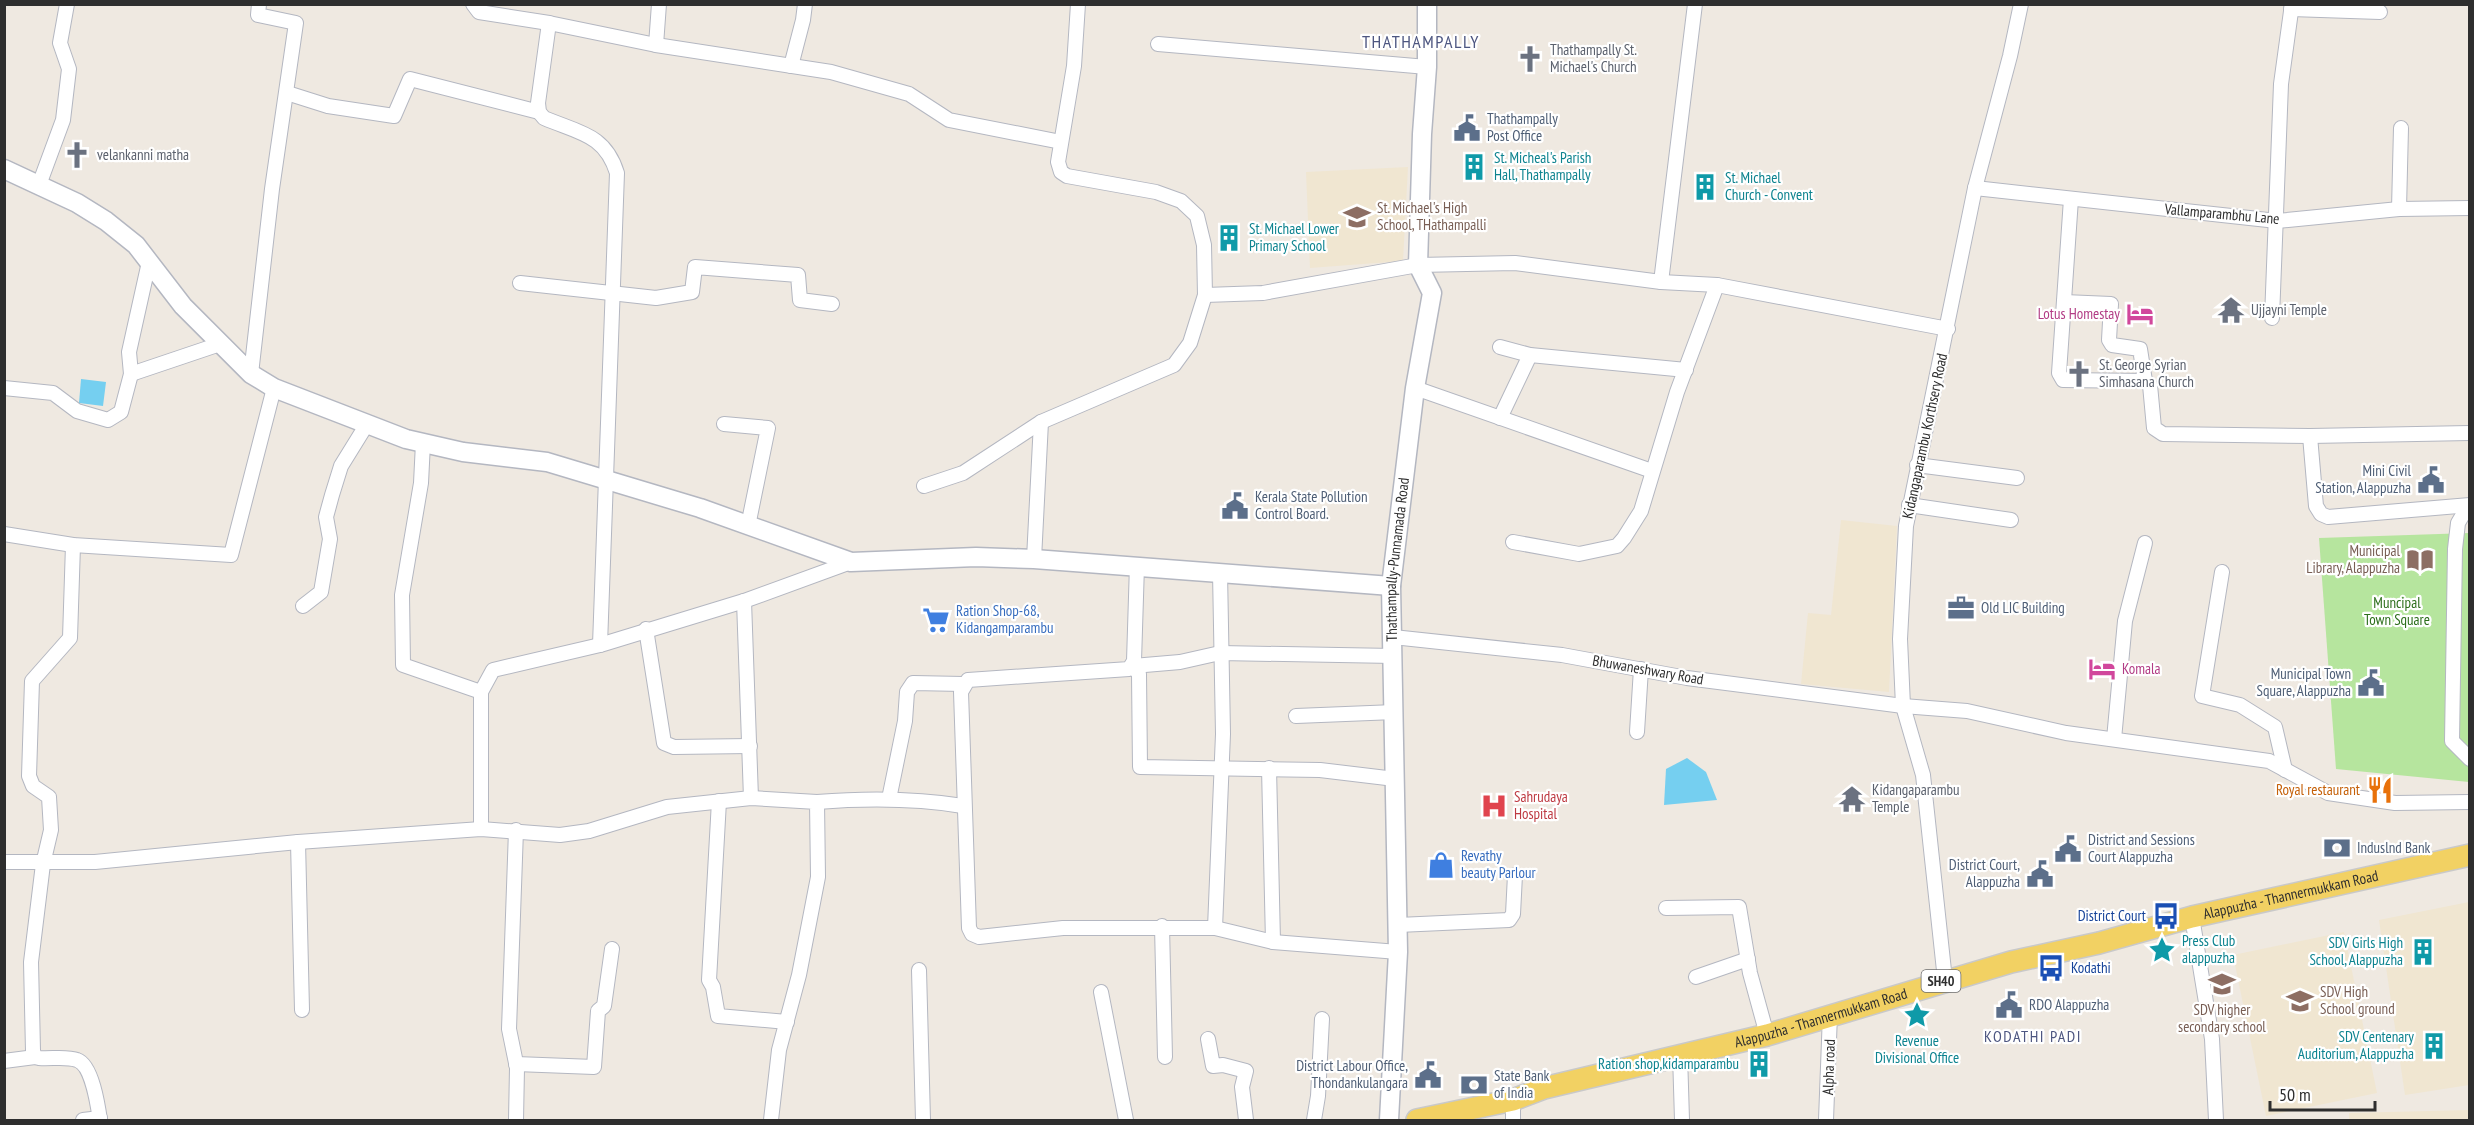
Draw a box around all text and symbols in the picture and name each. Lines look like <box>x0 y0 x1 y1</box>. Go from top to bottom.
district label: THATHAMPALLY <box>1362 30 1480 53</box>
place label: Thathampally St. Michael's Church <box>1550 40 1637 76</box>
church icon: Thathampally St. Michael's Church <box>1515 44 1545 74</box>
place label: Thathampally Post Office <box>1487 109 1558 145</box>
public building icon: Thathampally Post Office <box>1452 113 1482 143</box>
church icon: velankanni matha <box>62 140 92 170</box>
place label: velankanni matha <box>97 145 189 164</box>
place label: St. Micheal's Parish Hall, Thathampally <box>1494 148 1591 184</box>
building icon: St. Micheal's Parish Hall, Thathampally <box>1459 152 1489 182</box>
place label: St. Michael Church - Convent <box>1725 168 1813 204</box>
building icon: St. Michael Church - Convent <box>1690 172 1720 202</box>
place label: St. Michael's High School, THathampalli <box>1377 198 1486 234</box>
street label: Vallamparambhu Lane <box>2163 199 2280 228</box>
school or university icon: St. Michael's High School, THathampalli <box>1342 202 1372 232</box>
place label: St. Michael Lower Primary School <box>1249 219 1340 255</box>
building icon: St. Michael Lower Primary School <box>1214 223 1244 253</box>
temple icon: Ujjayni Temple <box>2216 295 2246 325</box>
hotel icon: Lotus Homestay <box>2125 299 2155 329</box>
place label: Ujjayni Temple <box>2251 300 2327 319</box>
place label: Lotus Homestay <box>2038 304 2120 323</box>
street label: Kidangaparambu Korthsery Road <box>1898 351 1951 520</box>
place label: St. George Syrian Simhasana Church <box>2099 355 2194 391</box>
church icon: St. George Syrian Simhasana Church <box>2064 359 2094 389</box>
place label: Mini Civil Station, Alappuzha <box>2315 461 2411 497</box>
public building icon: Mini Civil Station, Alappuzha <box>2416 465 2446 495</box>
street label: Thathampally-Punnamada Road <box>1381 477 1413 642</box>
place label: Kerala State Pollution Control Board. <box>1255 487 1367 523</box>
public building icon: Kerala State Pollution Control Board. <box>1220 491 1250 521</box>
place label: Municipal Library, Alappuzha <box>2306 541 2400 577</box>
library icon: Municipal Library, Alappuzha <box>2405 545 2435 575</box>
office icon: Old LIC Building <box>1946 593 1976 623</box>
park label: Muncipal Town Square <box>2364 593 2430 629</box>
place label: Old LIC Building <box>1981 598 2065 617</box>
place label: Ration Shop-68, Kidangamparambu <box>956 601 1053 637</box>
supermarket icon: Ration Shop-68, Kidangamparambu <box>921 605 951 635</box>
street label: Bhuwaneshwary Road <box>1591 650 1705 689</box>
hotel icon: Komala <box>2087 654 2117 684</box>
place label: Komala <box>2122 659 2161 678</box>
place label: Municipal Town Square, Alappuzha <box>2257 664 2351 700</box>
public building icon: Municipal Town Square, Alappuzha <box>2356 668 2386 698</box>
restaurant icon: Royal restaurant <box>2365 775 2395 805</box>
place label: Kidangaparambu Temple <box>1872 780 1960 816</box>
place label: Royal restaurant <box>2276 780 2360 799</box>
temple icon: Kidangaparambu Temple <box>1837 784 1867 814</box>
place label: Sahrudaya Hospital <box>1514 787 1568 823</box>
hospital icon: Sahrudaya Hospital <box>1479 791 1509 821</box>
place label: District and Sessions Court Alappuzha <box>2088 830 2195 866</box>
bank icon: Induslnd Bank <box>2322 833 2352 863</box>
public building icon: District and Sessions Court Alappuzha <box>2053 834 2083 864</box>
place label: Induslnd Bank <box>2357 838 2431 857</box>
place label: Revathy beauty Parlour <box>1461 846 1537 882</box>
shop icon: Revathy beauty Parlour <box>1426 850 1456 880</box>
place label: District Court, Alappuzha <box>1949 855 2020 891</box>
public building icon: District Court, Alappuzha <box>2025 859 2055 889</box>
street label: Alappuzha - Thannermukkam Road <box>2201 866 2380 923</box>
bus stop icon: District Court <box>2151 901 2181 931</box>
place label: District Court <box>2078 906 2146 925</box>
place label: Press Club alappuzha <box>2182 931 2235 967</box>
place label: SDV Girls High School, Alappuzha <box>2309 933 2403 969</box>
place icon: Press Club alappuzha <box>2147 935 2177 965</box>
building icon: SDV Girls High School, Alappuzha <box>2408 937 2438 967</box>
bus stop icon: Kodathi <box>2036 953 2066 983</box>
place label: Kodathi <box>2071 958 2111 977</box>
school or university icon: SDV higher secondary school <box>2207 969 2237 999</box>
road number: SH40 <box>1922 970 1960 992</box>
place label: SDV High School ground <box>2320 982 2395 1018</box>
street label: Alappuzha - Thannermukkam Road <box>1733 984 1909 1051</box>
school or university icon: SDV High School ground <box>2285 986 2315 1016</box>
public building icon: RDO Alappuzha <box>1994 990 2024 1020</box>
place label: RDO Alappuzha <box>2029 995 2109 1014</box>
place icon: Revenue Divisional Office <box>1902 1000 1932 1030</box>
place label: SDV higher secondary school <box>2178 1000 2266 1036</box>
district label: KODATHI PADI <box>1984 1026 2082 1046</box>
place label: SDV Centenary Auditorium, Alappuzha <box>2298 1027 2414 1063</box>
place label: Revenue Divisional Office <box>1875 1031 1959 1067</box>
building icon: SDV Centenary Auditorium, Alappuzha <box>2419 1031 2449 1061</box>
street label: Alpha road <box>1818 1039 1839 1095</box>
building icon: Ration shop,kidamparambu <box>1744 1049 1774 1079</box>
place label: Ration shop,kidamparambu <box>1598 1054 1739 1073</box>
place label: District Labour Office, Thondankulangara <box>1296 1056 1408 1092</box>
public building icon: District Labour Office, Thondankulangara <box>1413 1060 1443 1090</box>
place label: State Bank of India <box>1494 1066 1550 1102</box>
bank icon: State Bank of India <box>1459 1070 1489 1100</box>
scale bar <box>2270 1074 2375 1112</box>
text: 50 m <box>2279 1083 2311 1106</box>

